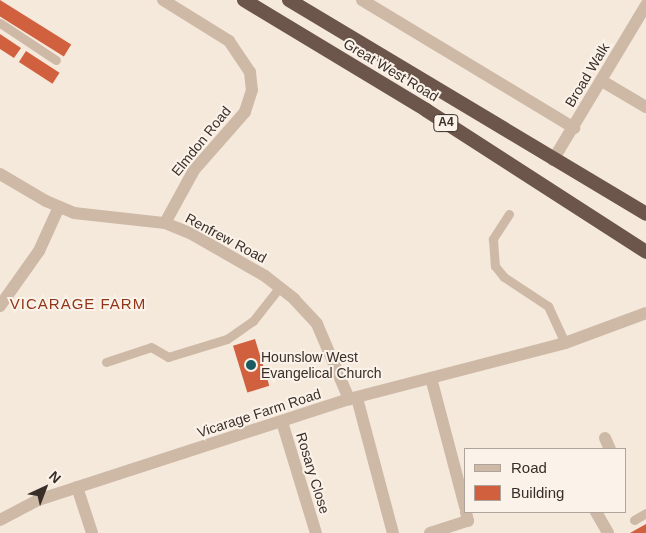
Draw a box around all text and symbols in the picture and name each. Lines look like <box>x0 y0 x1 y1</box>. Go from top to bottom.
street label: Great West Road <box>340 35 442 105</box>
street label: Broad Walk <box>561 40 613 110</box>
street label: Elmdon Road <box>168 103 234 179</box>
road number: A4 <box>432 114 460 132</box>
street label: Renfrew Road <box>183 210 269 266</box>
district label: VICARAGE FARM <box>8 295 148 313</box>
place label: Hounslow West Evangelical Church <box>261 349 382 382</box>
marker: Hounslow West Evangelical Church <box>245 359 257 371</box>
street label: Vicarage Farm Road <box>195 385 323 441</box>
street label: Rosary Close <box>293 430 333 516</box>
legend <box>463 448 626 513</box>
text: Road <box>511 459 547 476</box>
north arrow <box>20 463 70 513</box>
text: N <box>46 468 64 486</box>
text: Building <box>511 484 564 501</box>

